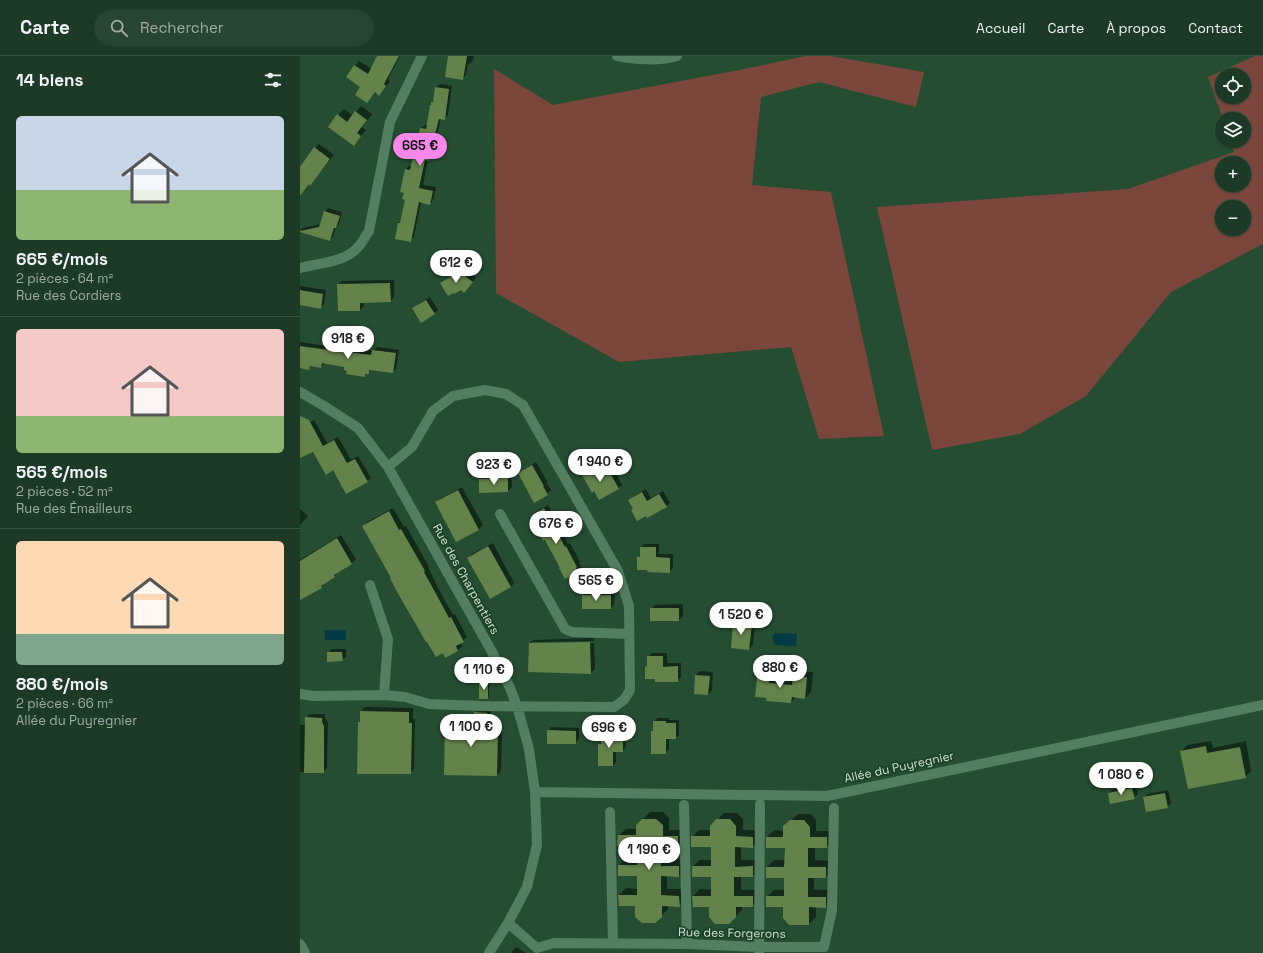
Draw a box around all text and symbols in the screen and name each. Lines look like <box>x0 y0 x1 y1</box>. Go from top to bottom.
search box <box>94 10 374 46</box>
text: Carte <box>20 15 70 40</box>
icon: search <box>108 17 130 39</box>
text: Rechercher <box>140 18 224 37</box>
text: Accueil <box>976 19 1025 37</box>
text: Carte <box>1047 19 1084 37</box>
text: À propos <box>1106 19 1166 37</box>
text: Contact <box>1188 19 1243 37</box>
map controls <box>1215 68 1251 236</box>
button: locate <box>1215 68 1251 104</box>
text: 14 biens <box>16 69 83 91</box>
icon: filters <box>262 69 284 91</box>
button: layers <box>1215 112 1251 148</box>
pin: 665 € <box>392 133 448 167</box>
text: 665 € <box>402 137 438 154</box>
icon: home <box>114 142 186 214</box>
button: + <box>1215 156 1251 192</box>
button: − <box>1215 200 1251 236</box>
text: 665 €/mois <box>16 248 108 270</box>
pin: 612 € <box>428 250 484 284</box>
text: 612 € <box>439 254 473 271</box>
text: 2 pièces · 64 m² <box>16 270 113 287</box>
text: Rue des Cordiers <box>16 287 121 304</box>
pin: 918 € <box>320 326 376 360</box>
text: 918 € <box>331 330 365 347</box>
icon: home <box>114 355 186 427</box>
pin: 1 940 € <box>563 449 637 483</box>
pin: 923 € <box>466 452 522 486</box>
text: 1 940 € <box>577 453 623 470</box>
text: 923 € <box>476 456 512 473</box>
text: 565 €/mois <box>16 461 108 483</box>
text: 2 pièces · 52 m² <box>16 483 113 500</box>
text: Rue des Émailleurs <box>16 500 132 517</box>
pin: 676 € <box>528 511 584 545</box>
text: 676 € <box>538 515 574 532</box>
street label: Rue des Charpentiers <box>429 521 503 637</box>
icon: home <box>114 567 186 639</box>
pin: 565 € <box>568 568 624 602</box>
text: 565 € <box>578 572 614 589</box>
pin: 1 520 € <box>704 602 778 636</box>
text: 1 520 € <box>718 606 764 623</box>
pin: 880 € <box>752 655 808 689</box>
pin: 1 110 € <box>447 657 521 691</box>
text: 880 € <box>762 659 798 676</box>
text: 1 110 € <box>463 661 505 678</box>
text: 880 €/mois <box>16 673 108 695</box>
text: 2 pièces · 66 m² <box>16 695 113 712</box>
text: Allée du Puyregnier <box>16 712 137 729</box>
pin: 1 100 € <box>434 714 508 748</box>
pin: 696 € <box>581 715 637 749</box>
text: 1 100 € <box>449 718 493 735</box>
text: 696 € <box>591 719 627 736</box>
street label: Allée du Puyregnier <box>843 747 956 786</box>
pin: 1 080 € <box>1084 762 1158 796</box>
text: 1 080 € <box>1098 766 1144 783</box>
pin: 1 190 € <box>612 837 686 871</box>
text: 1 190 € <box>627 841 671 858</box>
street label: Rue des Forgerons <box>678 924 786 942</box>

